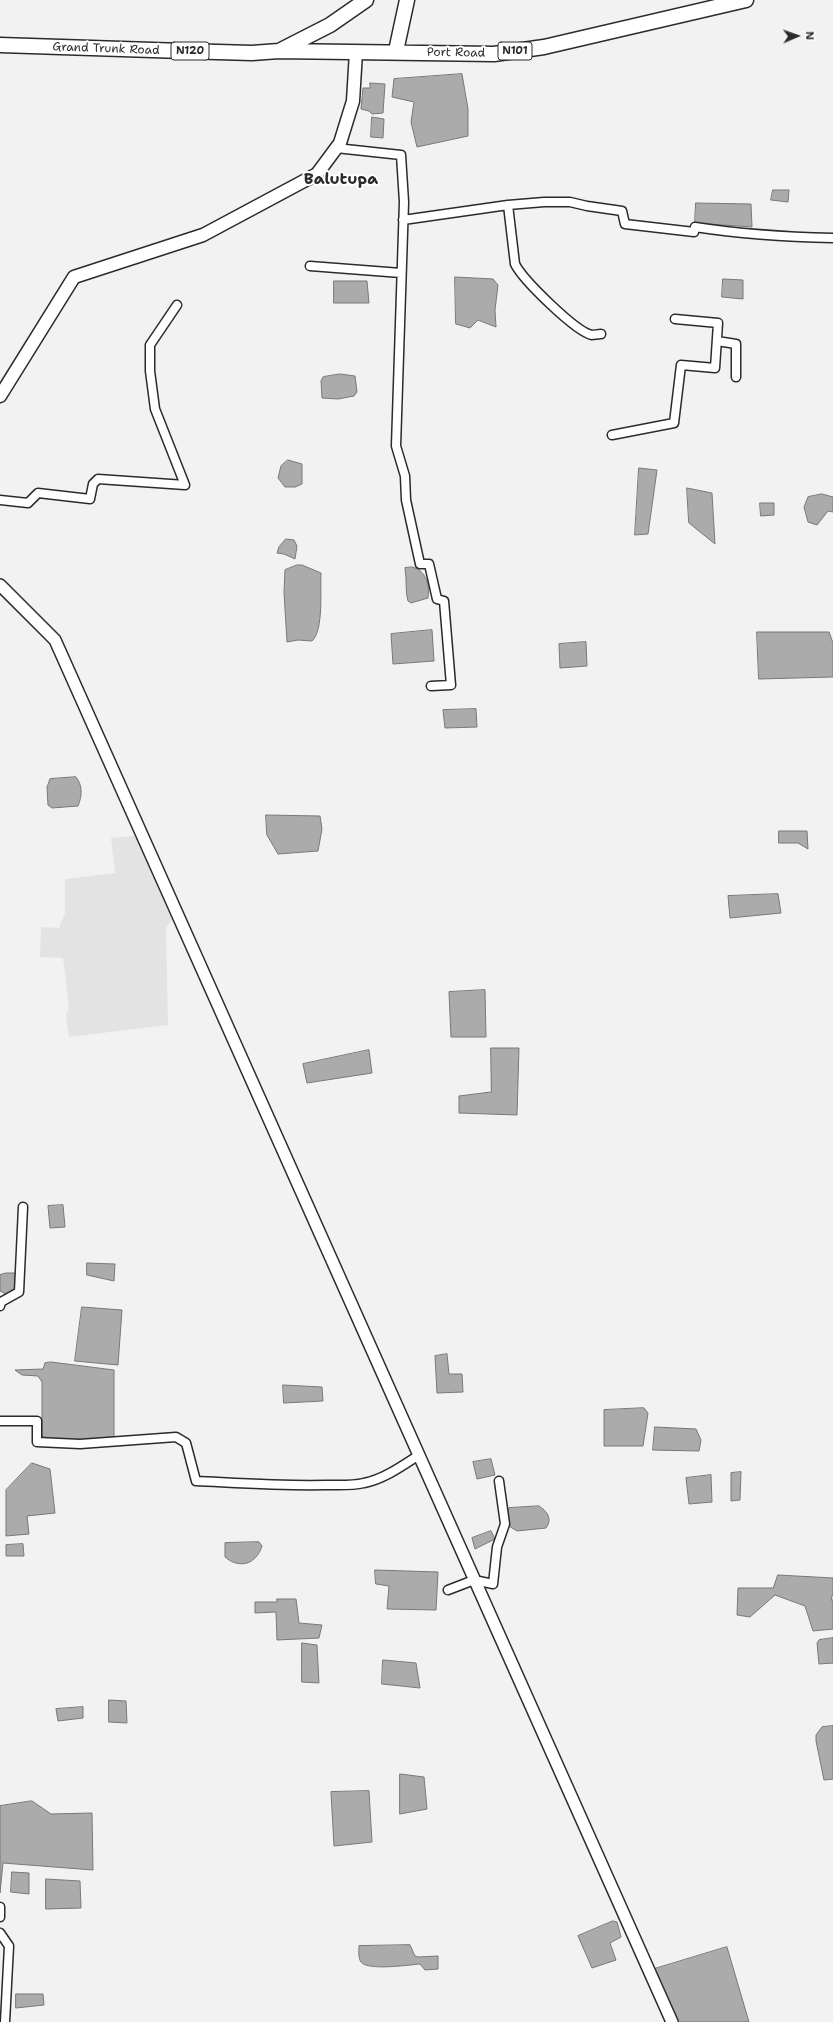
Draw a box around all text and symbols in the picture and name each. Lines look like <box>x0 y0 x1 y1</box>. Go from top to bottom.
north arrow <box>777 16 817 56</box>
text: N <box>802 31 817 40</box>
street label: Grand Trunk Road <box>52 40 160 58</box>
road number: N120 <box>171 42 209 60</box>
road number: N101 <box>498 42 532 60</box>
street label: Port Road <box>427 45 485 61</box>
district label: Balutupa <box>304 170 378 190</box>

